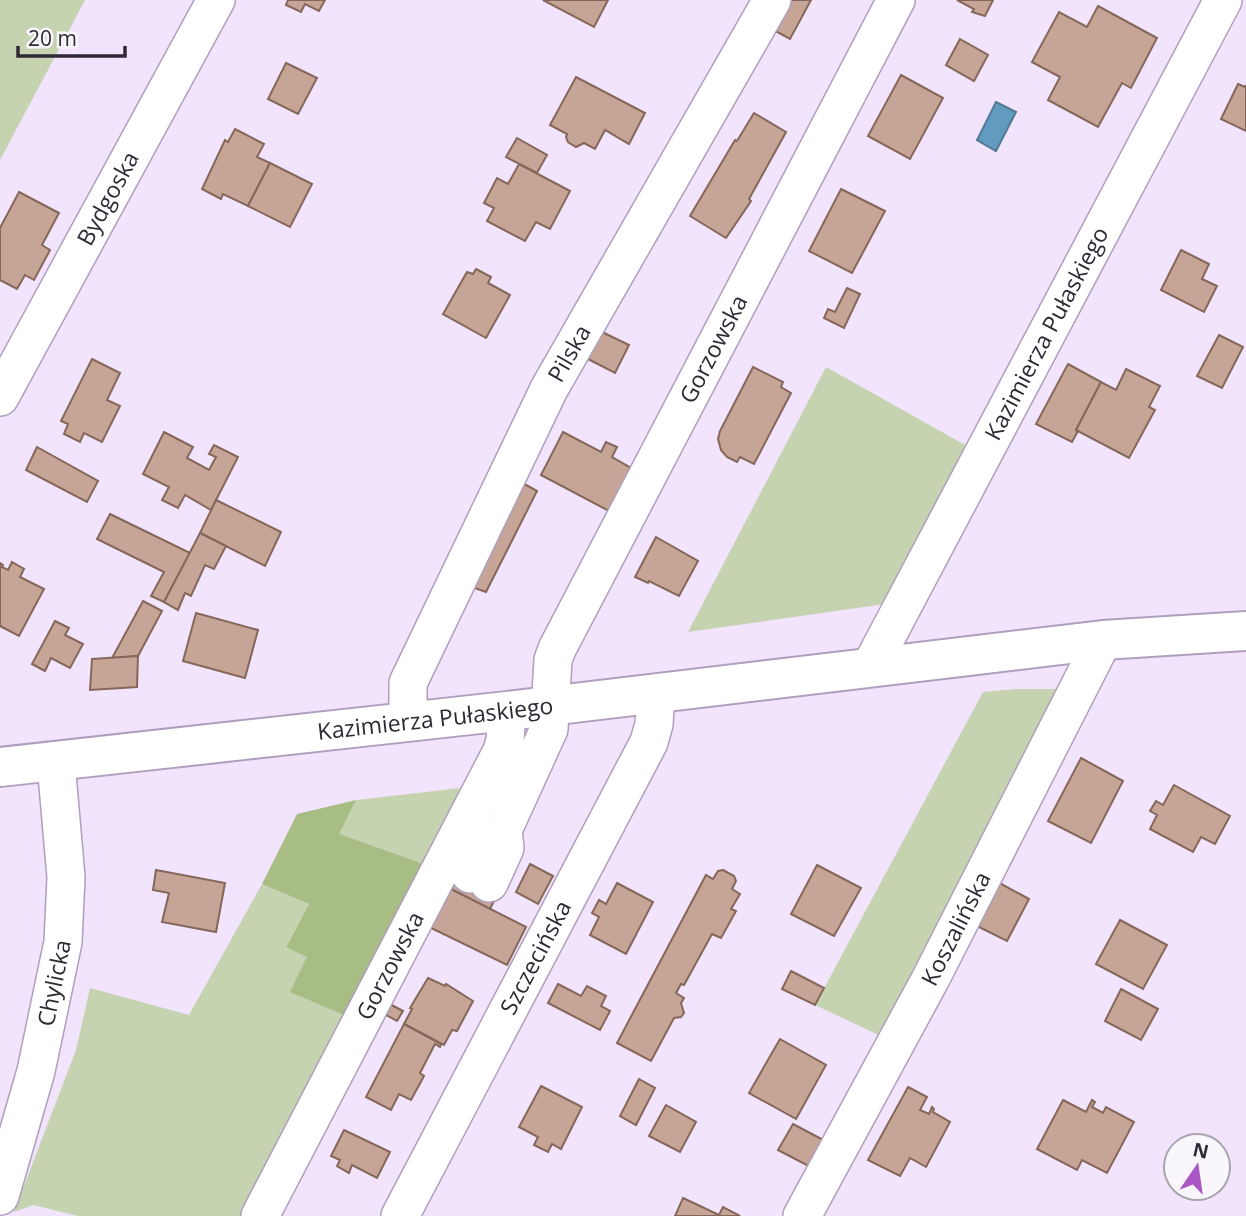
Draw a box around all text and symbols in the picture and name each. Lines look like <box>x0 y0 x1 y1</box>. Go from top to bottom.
scale bar <box>18 14 124 58</box>
text: 20 m <box>28 24 77 52</box>
street label: Bydgoska <box>69 145 146 251</box>
street label: Kazimierza Pułaskiego <box>976 221 1115 445</box>
street label: Gorzowska <box>671 289 754 409</box>
street label: Pilska <box>539 318 598 388</box>
street label: Kazimierza Pułaskiego <box>316 689 555 747</box>
street label: Koszalińska <box>913 866 998 991</box>
street label: Szczecińska <box>492 894 578 1020</box>
street label: Gorzowska <box>348 906 431 1025</box>
street label: Chylicka <box>29 937 78 1029</box>
north arrow <box>1162 1132 1232 1202</box>
text: N <box>1190 1136 1211 1165</box>

